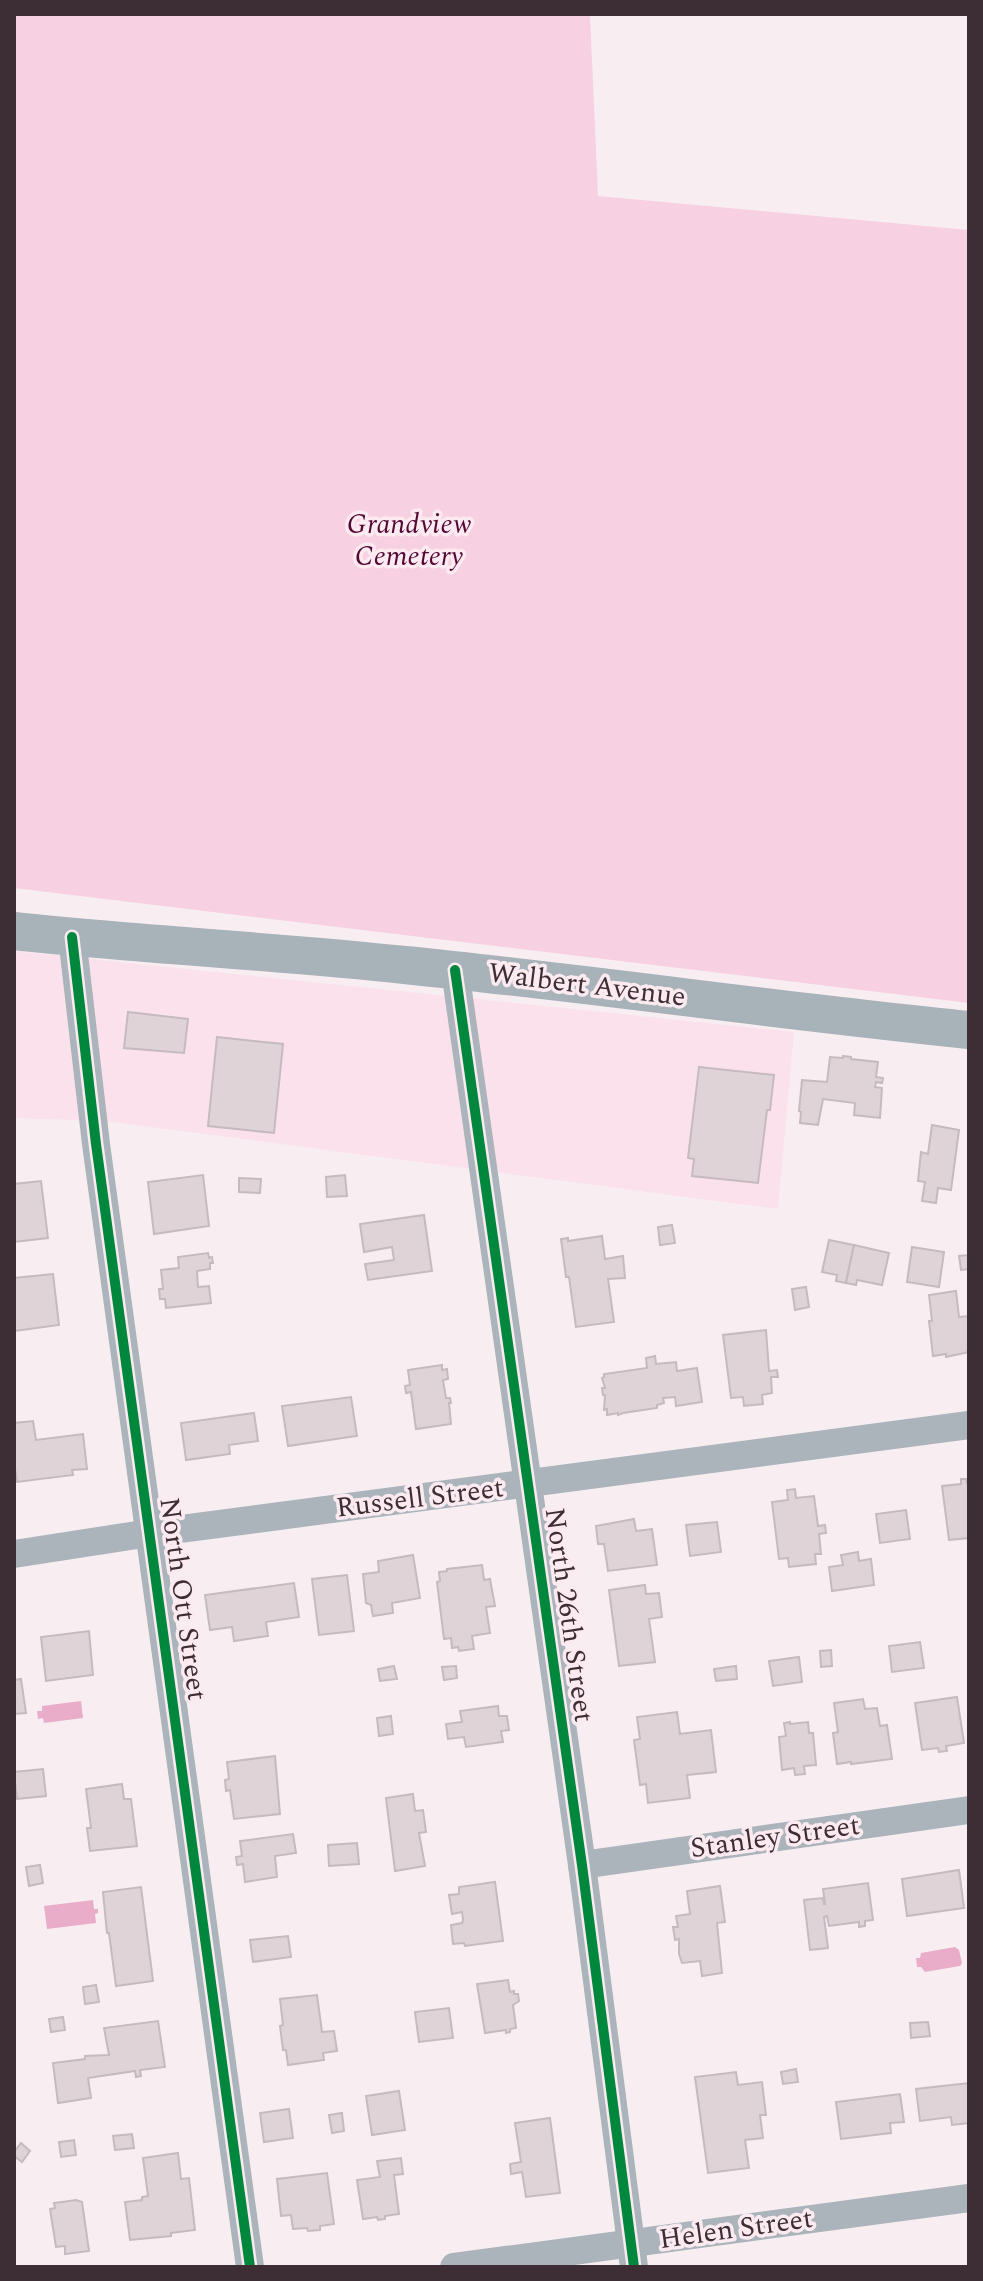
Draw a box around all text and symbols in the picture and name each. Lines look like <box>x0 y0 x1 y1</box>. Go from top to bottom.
park label: Grandview Cemetery <box>347 503 472 578</box>
street label: Walbert Avenue <box>486 952 688 1018</box>
street label: Russell Street <box>334 1466 506 1530</box>
street label: North Ott Street <box>147 1495 219 1703</box>
street label: North 26th Street <box>533 1505 605 1725</box>
street label: Stanley Street <box>687 1804 863 1870</box>
street label: Helen Street <box>656 2197 816 2261</box>

